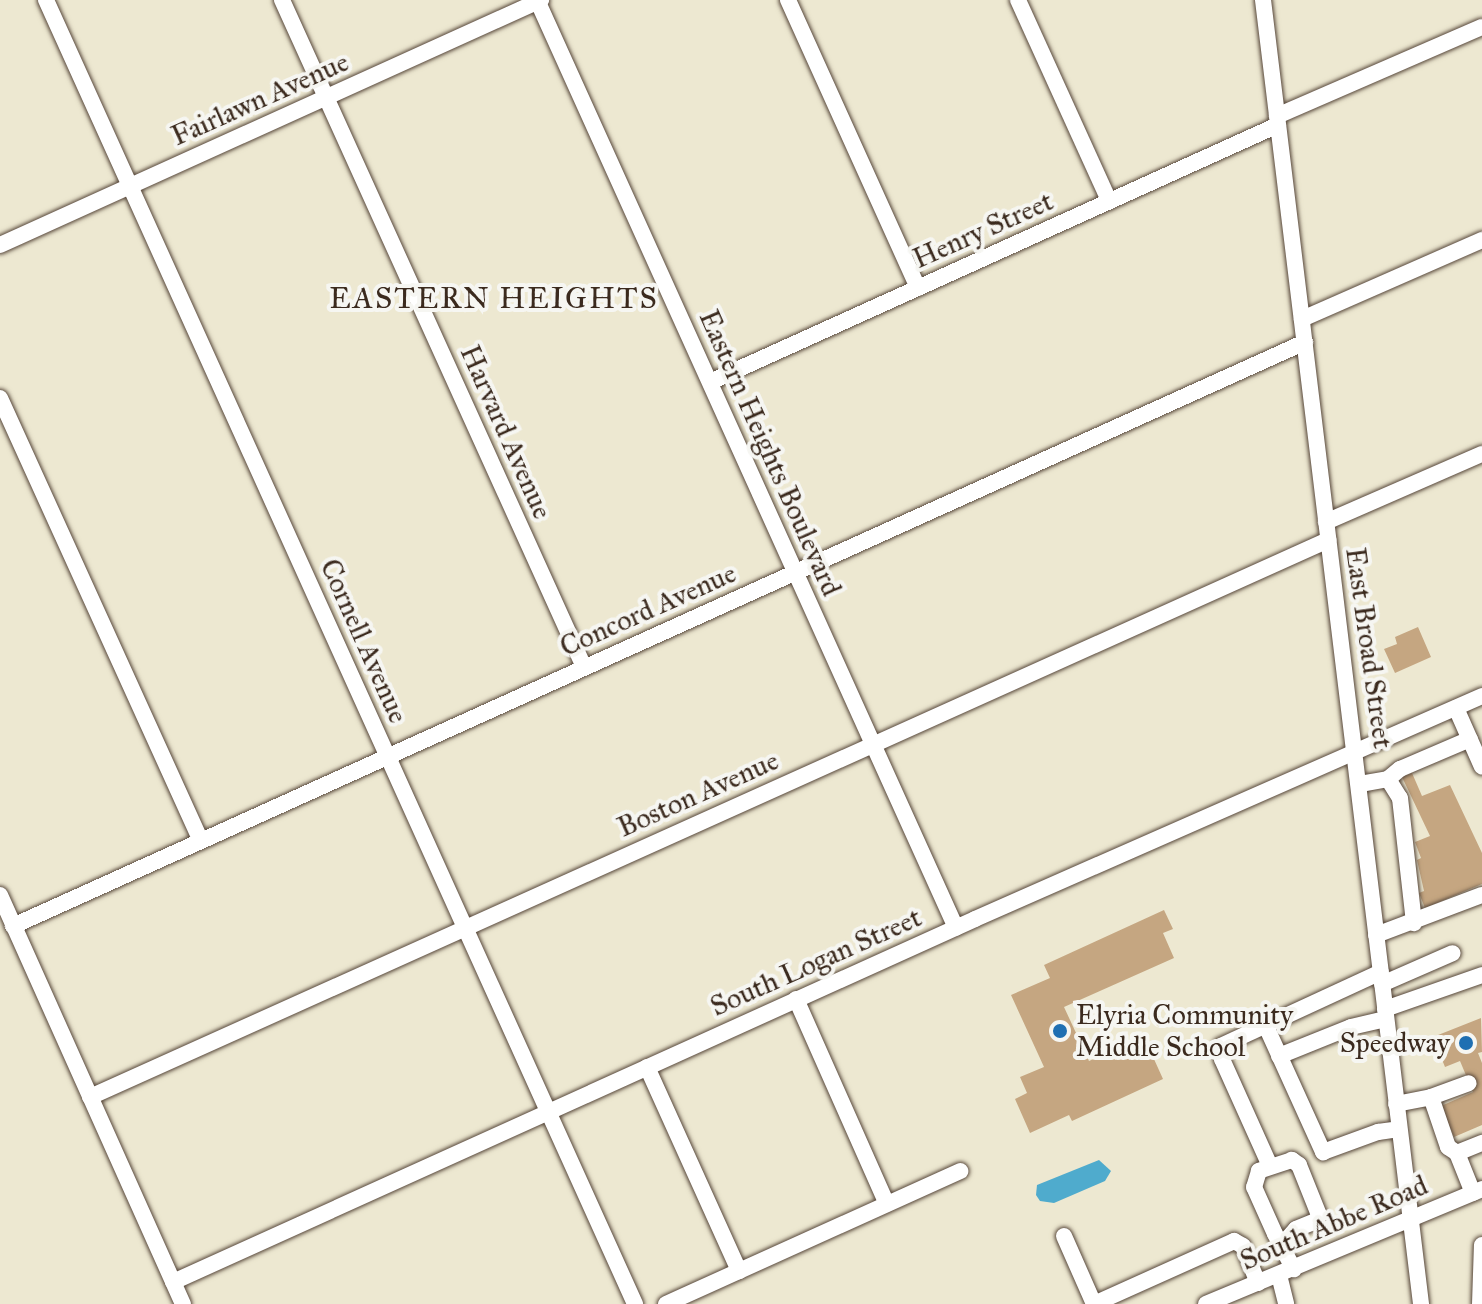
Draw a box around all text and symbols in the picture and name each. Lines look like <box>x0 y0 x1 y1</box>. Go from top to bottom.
street label: Fairlawn Avenue <box>166 45 354 153</box>
street label: Henry Street <box>908 184 1058 276</box>
district label: EASTERN HEIGHTS <box>329 280 659 316</box>
street label: Eastern Heights Boulevard <box>692 305 848 601</box>
street label: Harvard Avenue <box>453 340 559 524</box>
street label: East Broad Street <box>1338 545 1400 751</box>
street label: Cornell Avenue <box>313 554 415 728</box>
street label: Concord Avenue <box>555 556 741 664</box>
street label: Boston Avenue <box>612 744 784 844</box>
street label: South Logan Street <box>705 900 927 1024</box>
place label: Elyria Community Middle School <box>1076 998 1293 1064</box>
marker: Elyria Community Middle School <box>1051 1022 1069 1040</box>
place label: Speedway <box>1340 1026 1450 1060</box>
marker: Speedway <box>1457 1034 1475 1052</box>
street label: South Abbe Road <box>1235 1168 1433 1278</box>

